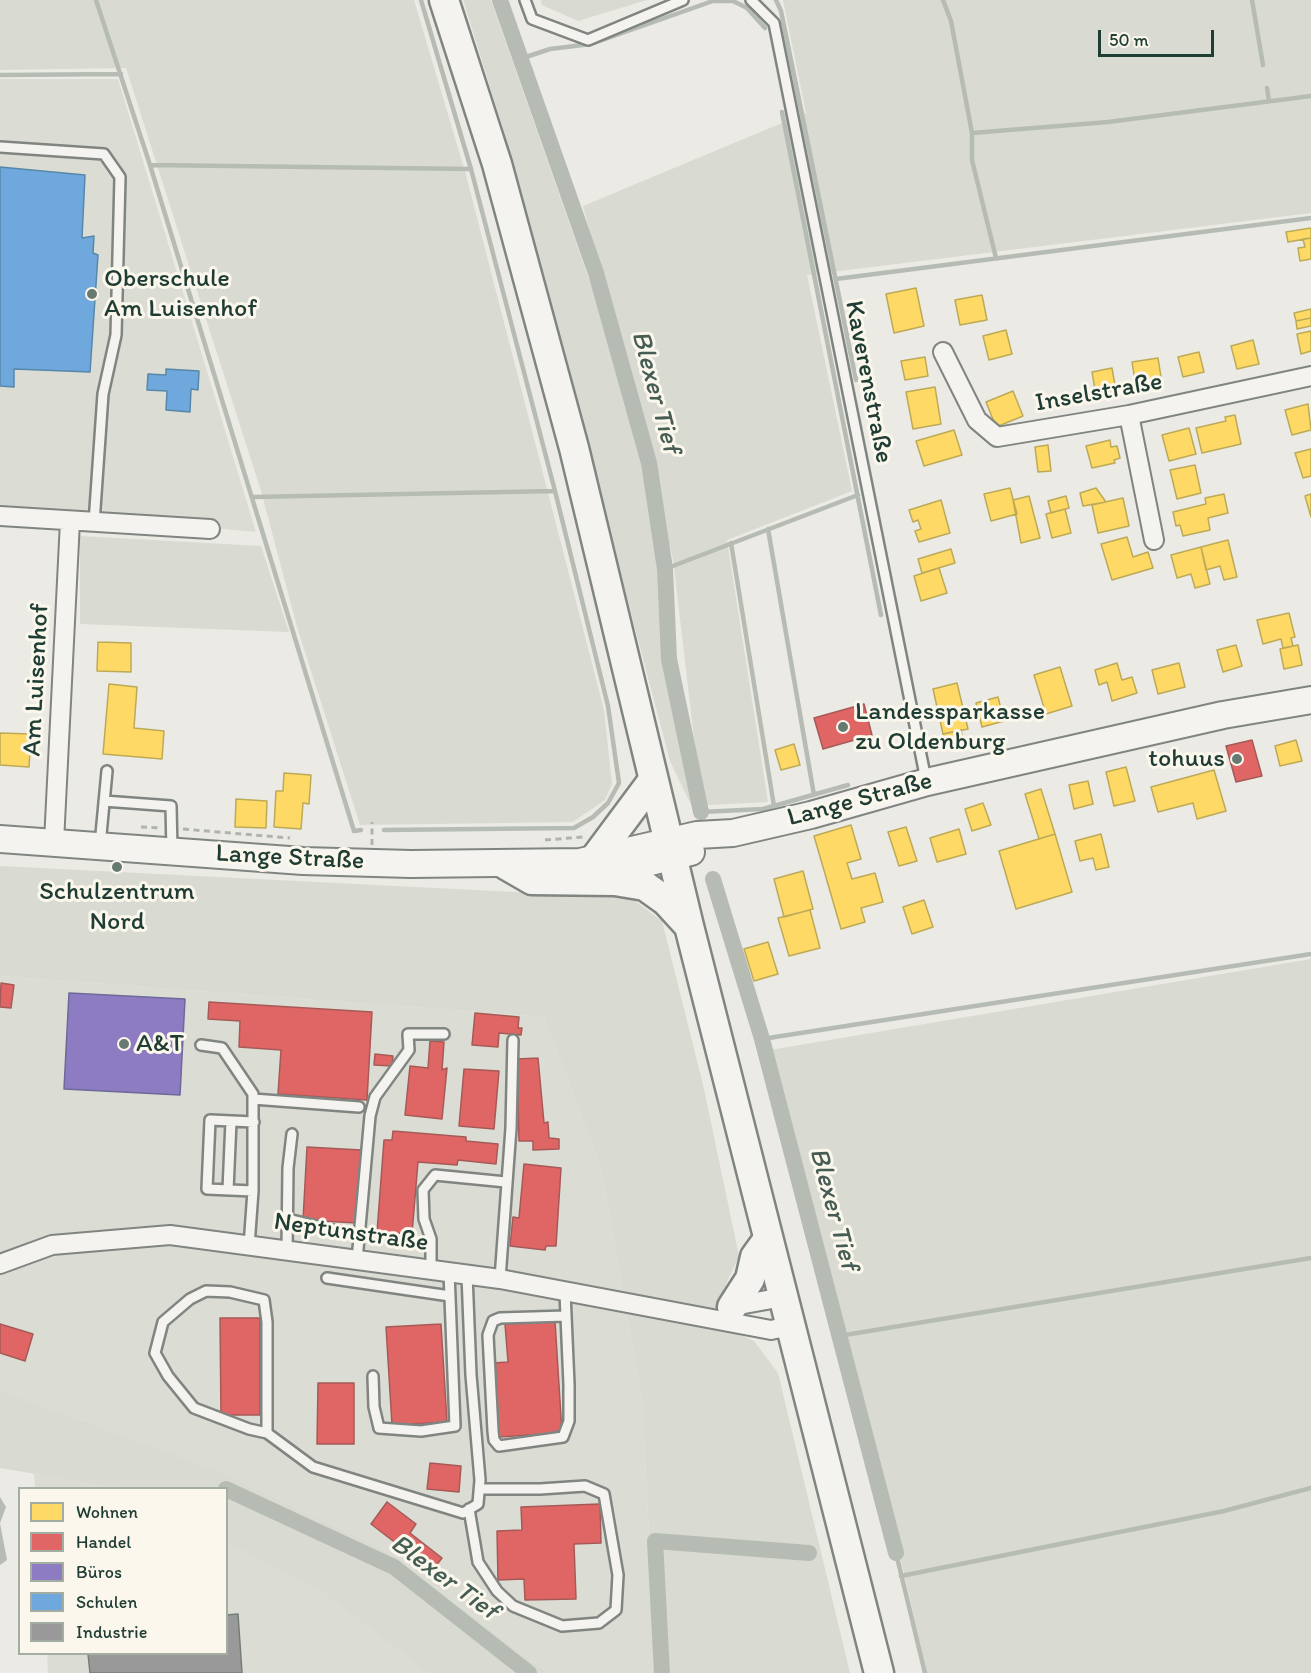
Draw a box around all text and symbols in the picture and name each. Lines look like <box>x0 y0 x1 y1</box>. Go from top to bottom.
scale bar <box>1101 18 1216 56</box>
text: 50 m <box>1109 29 1149 51</box>
place label: Oberschule Am Luisenhof <box>104 263 257 324</box>
marker: Oberschule Am Luisenhof <box>85 287 99 301</box>
street label: Kaverenstraße <box>837 298 899 466</box>
water label: Blexer Tief <box>623 327 687 457</box>
street label: Inselstraße <box>1033 366 1165 420</box>
street label: Am Luisenhof <box>17 603 57 757</box>
place label: Landessparkasse zu Oldenburg <box>855 696 1045 758</box>
marker: Landessparkasse zu Oldenburg <box>836 720 850 734</box>
place label: tohuus <box>1148 743 1225 775</box>
marker: tohuus <box>1230 752 1244 766</box>
street label: Lange Straße <box>784 766 936 834</box>
street label: Lange Straße <box>215 839 365 877</box>
marker: Schulzentrum Nord <box>110 860 124 874</box>
place label: Schulzentrum Nord <box>39 876 195 938</box>
place label: A&T <box>136 1028 184 1060</box>
marker: A&T <box>117 1037 131 1051</box>
water label: Blexer Tief <box>801 1144 865 1274</box>
street label: Neptunstraße <box>272 1207 430 1259</box>
legend <box>18 1487 228 1655</box>
text: Wohnen <box>76 1501 138 1523</box>
water label: Blexer Tief <box>384 1528 504 1628</box>
text: Handel <box>76 1531 131 1553</box>
text: Büros <box>76 1561 122 1583</box>
text: Schulen <box>76 1591 138 1613</box>
text: Industrie <box>76 1621 147 1643</box>

